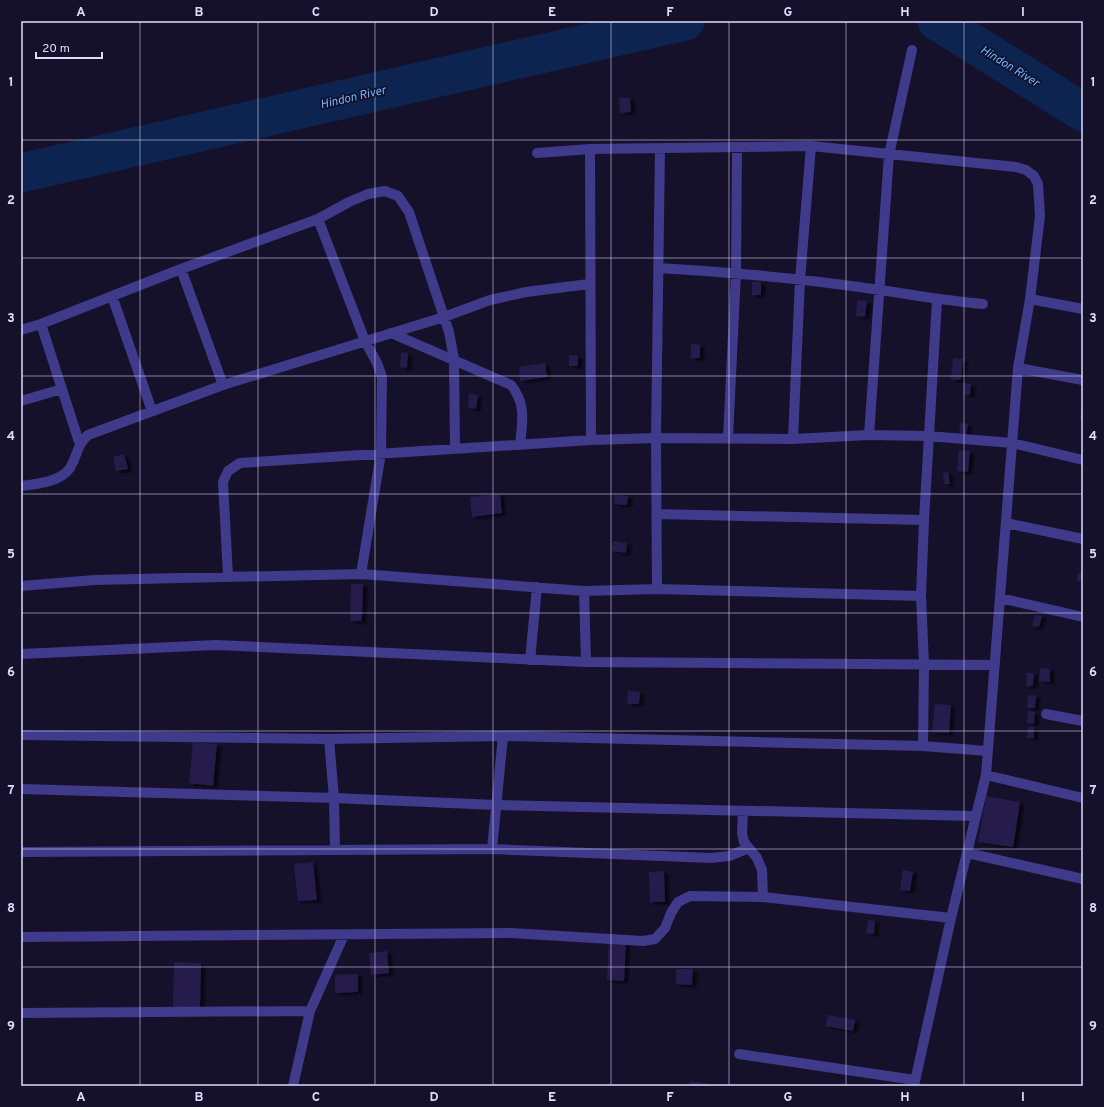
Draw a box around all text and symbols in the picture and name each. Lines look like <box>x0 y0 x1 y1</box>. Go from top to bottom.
text: A <box>76 5 86 21</box>
text: B <box>195 5 204 21</box>
text: C <box>312 5 320 21</box>
text: D <box>429 5 439 21</box>
text: E <box>548 5 556 21</box>
text: F <box>666 5 674 21</box>
text: G <box>784 5 793 21</box>
text: H <box>900 5 910 21</box>
text: I <box>1021 5 1025 21</box>
scale bar <box>36 34 102 60</box>
text: 20 m <box>42 41 70 57</box>
water label: Hindon River <box>977 42 1043 92</box>
text: 1 <box>8 75 14 91</box>
text: 1 <box>1090 75 1096 91</box>
water label: Hindon River <box>319 82 389 113</box>
text: 2 <box>7 193 15 209</box>
text: 2 <box>1089 193 1097 209</box>
text: 3 <box>7 311 15 327</box>
text: 3 <box>1089 311 1097 327</box>
text: 4 <box>7 429 15 445</box>
text: 4 <box>1089 429 1097 445</box>
text: 5 <box>7 547 15 563</box>
text: 5 <box>1089 547 1097 563</box>
text: 6 <box>7 665 15 681</box>
text: 6 <box>1089 665 1097 681</box>
text: 7 <box>8 783 15 799</box>
text: 7 <box>1090 783 1097 799</box>
text: 8 <box>7 901 15 917</box>
text: 8 <box>1089 901 1097 917</box>
text: 9 <box>7 1019 15 1035</box>
text: 9 <box>1089 1019 1097 1035</box>
text: A <box>76 1090 86 1106</box>
text: B <box>195 1090 204 1106</box>
text: C <box>312 1090 320 1106</box>
text: D <box>429 1090 439 1106</box>
text: E <box>548 1090 556 1106</box>
text: F <box>666 1090 674 1106</box>
text: G <box>784 1090 793 1106</box>
text: H <box>900 1090 910 1106</box>
text: I <box>1021 1090 1025 1106</box>

